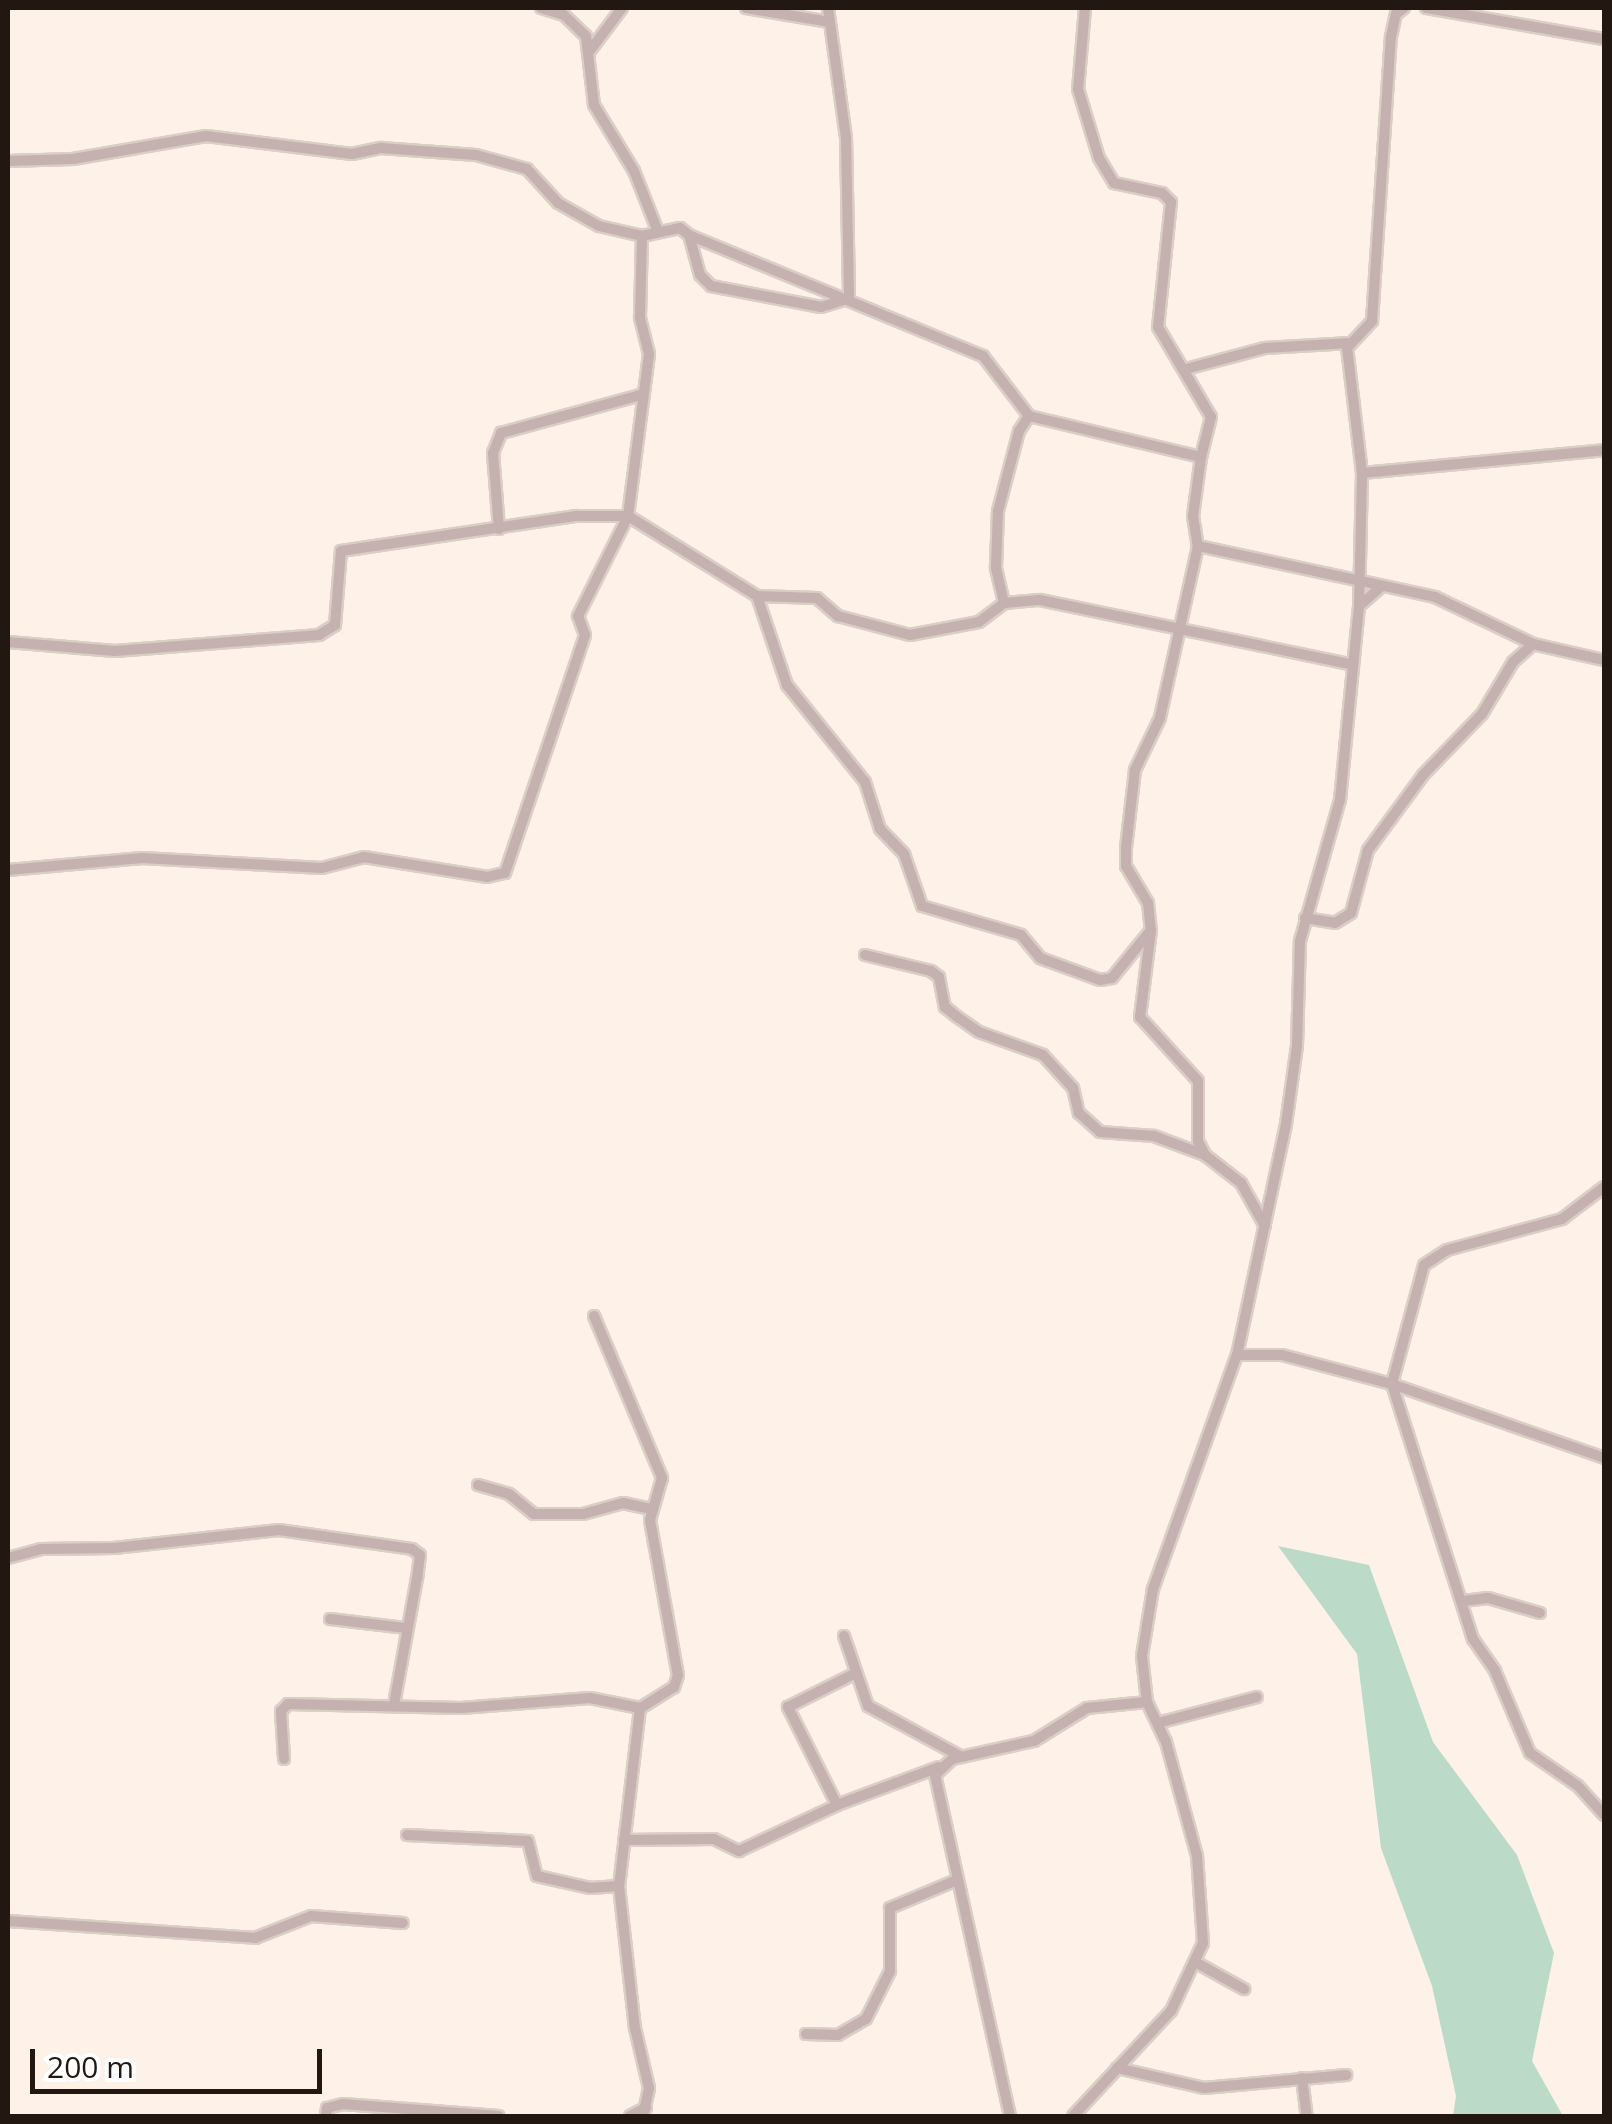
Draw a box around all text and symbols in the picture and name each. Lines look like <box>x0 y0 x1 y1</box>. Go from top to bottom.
scale bar <box>35 2029 328 2091</box>
text: 200 m <box>47 2046 134 2087</box>

